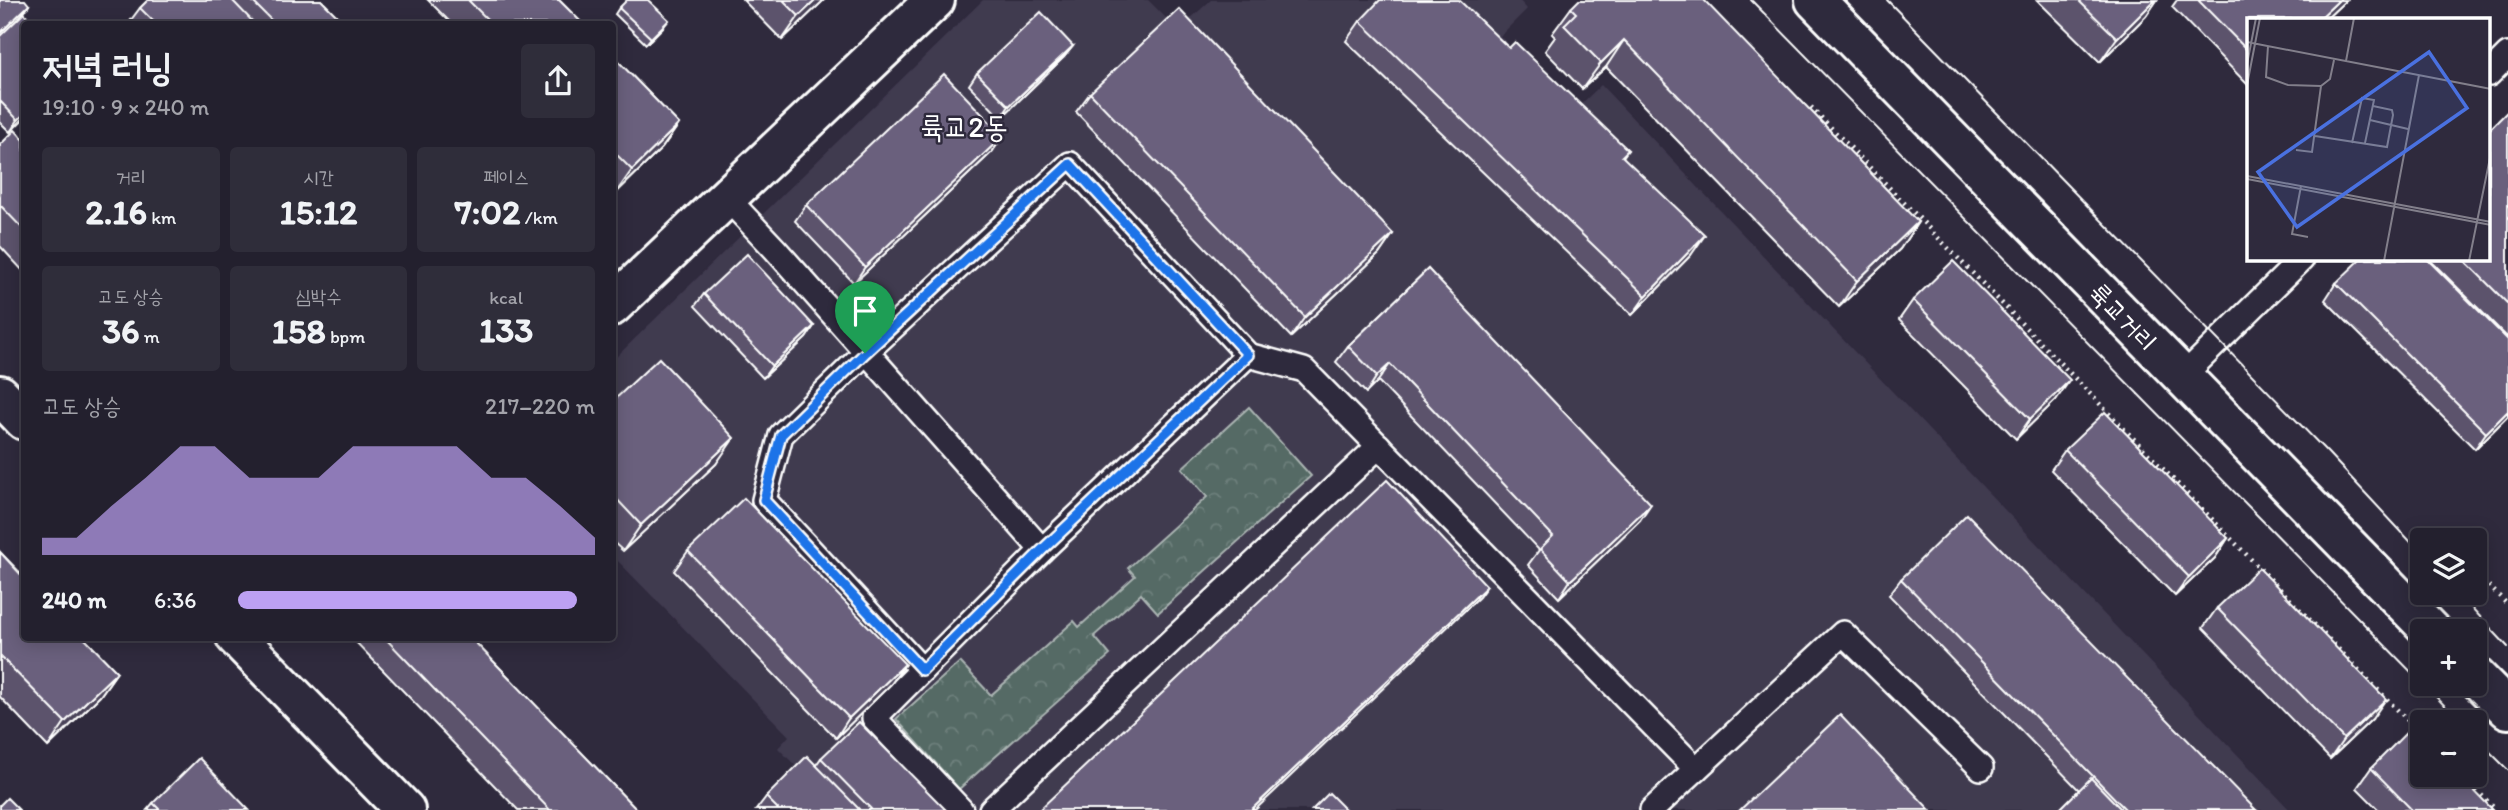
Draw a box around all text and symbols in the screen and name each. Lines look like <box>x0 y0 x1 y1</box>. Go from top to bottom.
inset map <box>2247 18 2490 261</box>
text: 저녁 러닝 <box>42 44 173 90</box>
button: share <box>521 44 595 118</box>
text: 19:10 · 9 × 240 m <box>42 93 209 121</box>
district label: 륙교2동 <box>920 108 1008 145</box>
text: 거리 <box>116 166 146 189</box>
text: 시간 <box>303 166 334 189</box>
text: 페이스 <box>483 166 529 189</box>
text: 2.16 <box>85 191 147 233</box>
text: 15:12 <box>280 191 357 233</box>
text: 7:02 <box>455 191 520 233</box>
text: km <box>147 206 176 229</box>
text: /km <box>520 206 558 229</box>
street label: 륙교거리 <box>2082 276 2164 358</box>
pin <box>835 281 895 353</box>
text: 고도 상승 <box>98 285 164 308</box>
text: 심박수 <box>296 285 341 308</box>
text: kcal <box>489 286 523 309</box>
icon: arrive <box>846 292 884 330</box>
text: 133 <box>479 309 533 351</box>
text: 36 <box>102 310 139 352</box>
text: 158 <box>272 310 326 352</box>
text: m <box>139 325 160 348</box>
text: bpm <box>326 325 365 348</box>
text: 고도 상승 <box>42 392 121 420</box>
text: 217–220 m <box>485 392 595 420</box>
map controls <box>2410 528 2487 787</box>
button: layers <box>2410 528 2487 605</box>
text: 240 m <box>42 586 107 614</box>
text: 6:36 <box>154 586 197 614</box>
button: + <box>2410 619 2487 696</box>
button: − <box>2410 710 2487 787</box>

